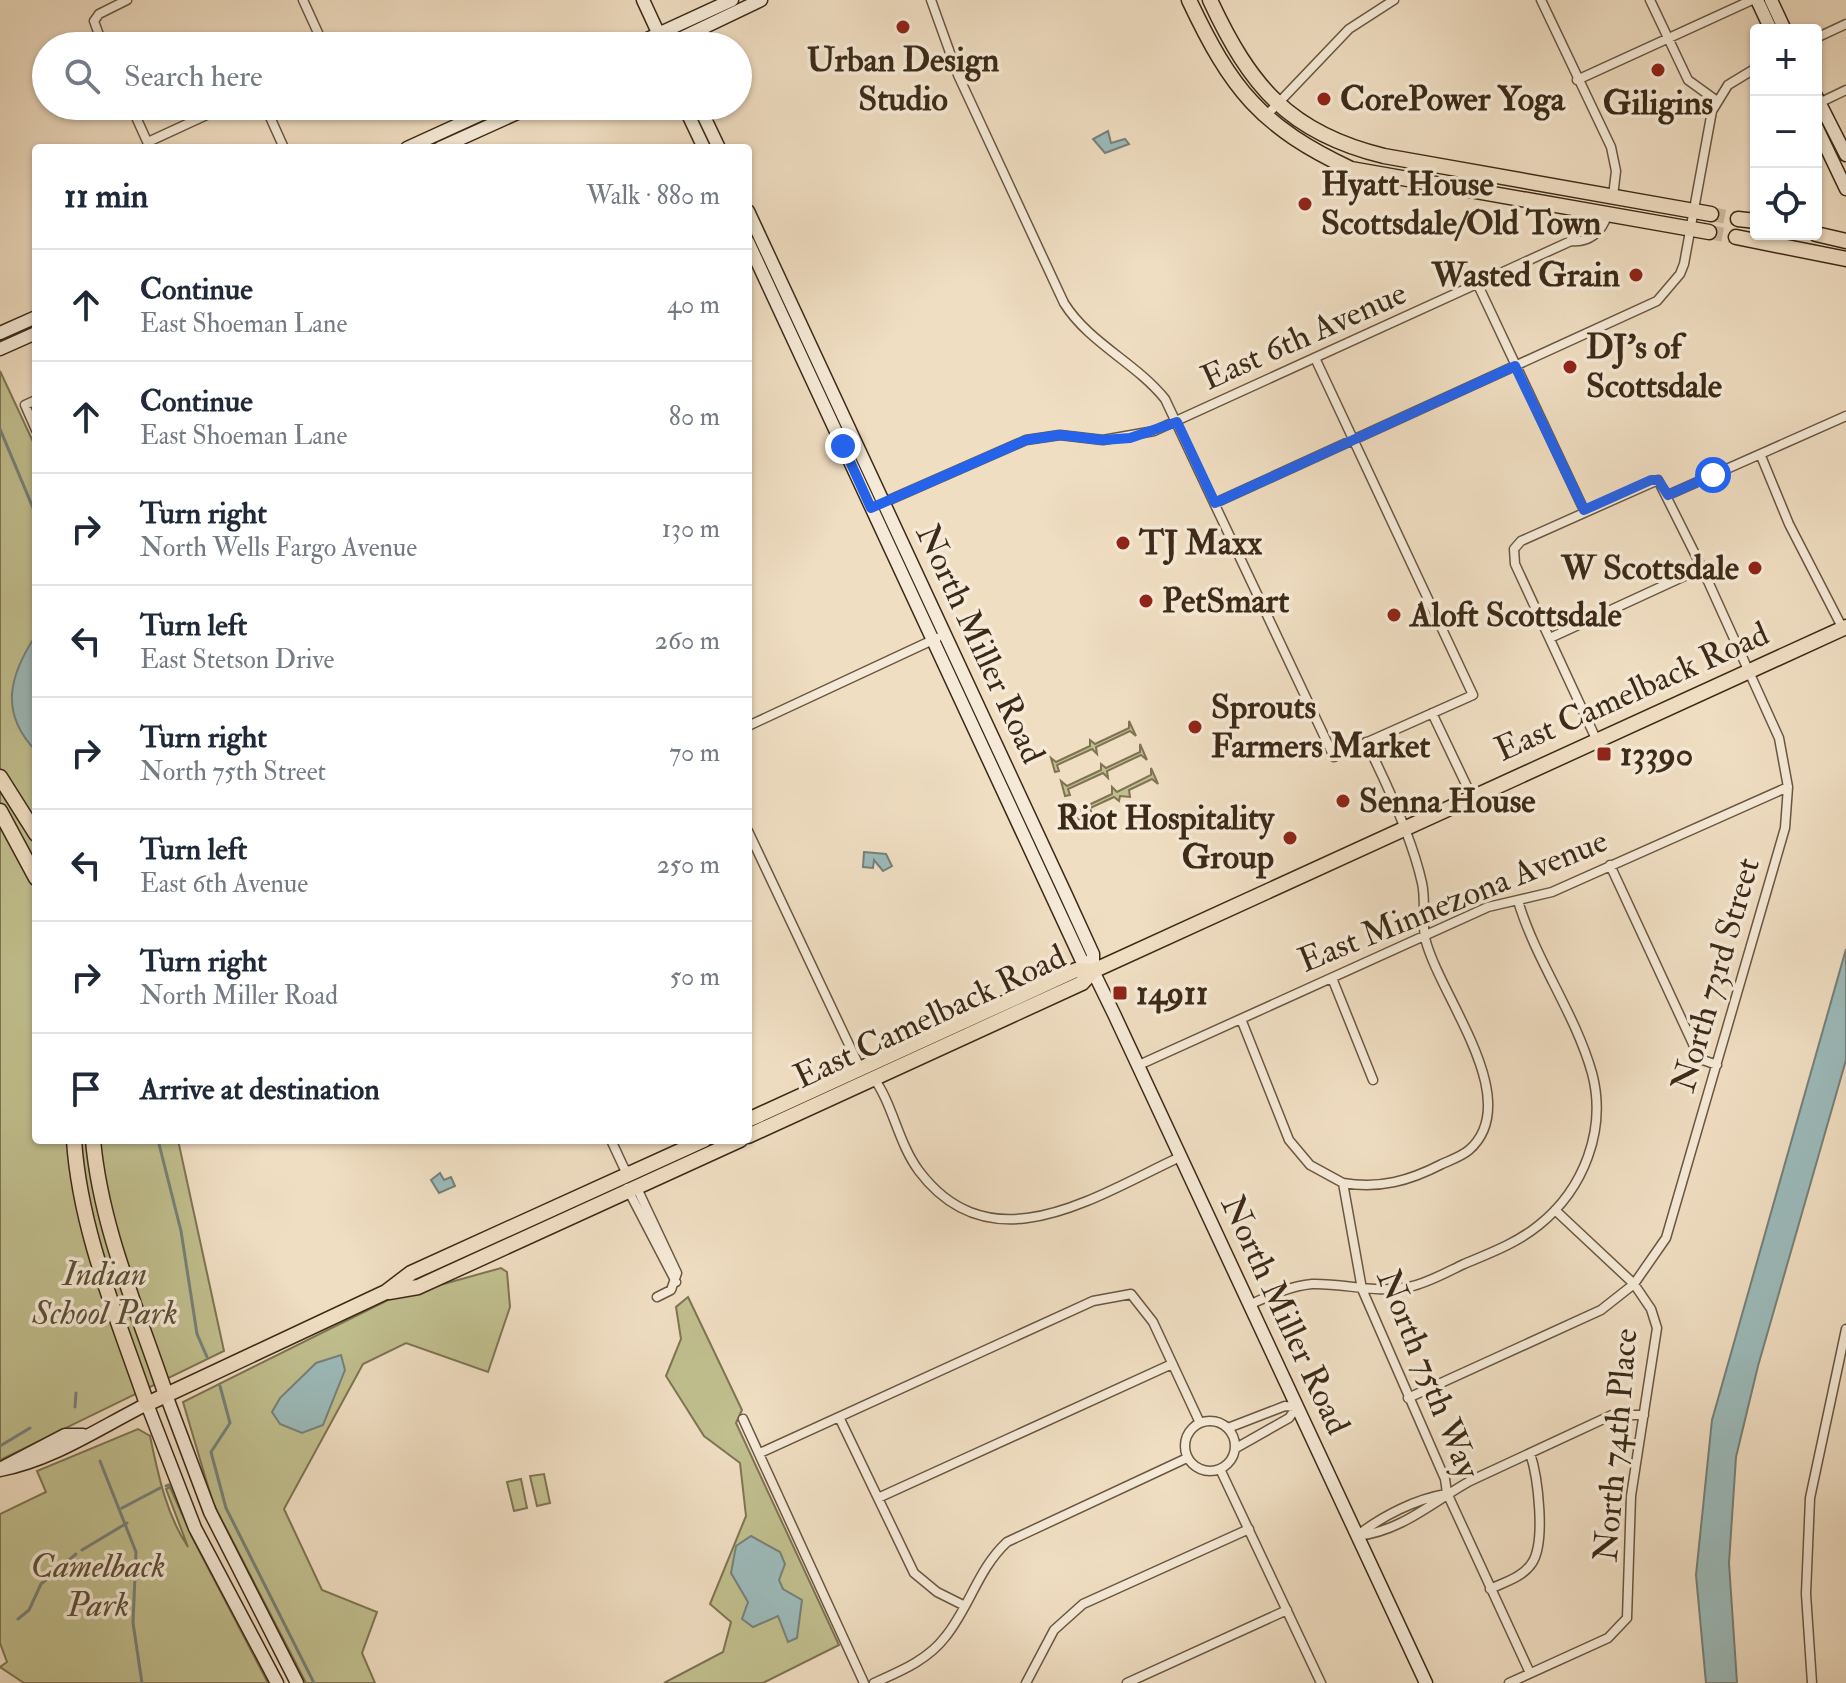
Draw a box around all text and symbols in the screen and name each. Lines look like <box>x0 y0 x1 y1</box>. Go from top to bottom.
marker: Urban Design Studio <box>894 18 912 36</box>
map controls <box>1750 24 1822 240</box>
button: + <box>1750 24 1822 96</box>
search box <box>32 32 752 120</box>
place label: Urban Design Studio <box>807 39 1000 121</box>
icon: search <box>60 54 104 98</box>
text: Search here <box>124 58 263 95</box>
marker: Giligins <box>1649 61 1667 79</box>
place label: CorePower Yoga <box>1340 78 1566 121</box>
place label: Giligins <box>1603 82 1714 125</box>
marker: CorePower Yoga <box>1315 90 1333 108</box>
button: − <box>1750 96 1822 168</box>
place label: Hyatt House Scottsdale/Old Town <box>1321 163 1602 245</box>
button: locate <box>1750 168 1822 240</box>
text: 11 min <box>64 175 148 218</box>
text: Walk · 880 m <box>587 180 720 212</box>
marker: Hyatt House Scottsdale/Old Town <box>1296 195 1314 213</box>
place label: Wasted Grain <box>1431 254 1620 297</box>
marker: Wasted Grain <box>1627 266 1645 284</box>
text: Continue <box>140 271 253 308</box>
street label: East 6th Avenue <box>1195 272 1413 400</box>
icon: ahead <box>64 283 108 327</box>
text: 40 m <box>667 289 720 321</box>
text: East Shoeman Lane <box>140 308 347 340</box>
place label: DJ's of Scottsdale <box>1586 326 1723 408</box>
marker: DJ's of Scottsdale <box>1561 358 1579 376</box>
text: Continue <box>140 383 253 420</box>
icon: ahead <box>64 395 108 439</box>
text: 80 m <box>669 401 720 433</box>
text: East Shoeman Lane <box>140 420 347 452</box>
route end <box>825 428 861 464</box>
route start <box>1695 457 1731 493</box>
text: Turn right <box>140 495 267 532</box>
icon: right <box>64 507 108 551</box>
text: 130 m <box>662 513 720 545</box>
street label: North Miller Road <box>906 518 1054 771</box>
place label: TJ Maxx <box>1138 522 1263 565</box>
text: North Wells Fargo Avenue <box>140 532 417 564</box>
marker: TJ Maxx <box>1114 534 1132 552</box>
place label: W Scottsdale <box>1560 547 1740 590</box>
marker: W Scottsdale <box>1746 559 1764 577</box>
place label: PetSmart <box>1162 580 1289 623</box>
marker: PetSmart <box>1137 592 1155 610</box>
place label: Aloft Scottsdale <box>1408 594 1623 637</box>
marker: Aloft Scottsdale <box>1385 606 1403 624</box>
text: Turn left <box>140 607 247 644</box>
street label: East Camelback Road <box>1489 612 1776 772</box>
icon: left <box>64 619 108 663</box>
text: 260 m <box>655 625 720 657</box>
text: East Stetson Drive <box>140 644 334 676</box>
place label: Sprouts Farmers Market <box>1211 686 1430 768</box>
marker: Sprouts Farmers Market <box>1186 718 1204 736</box>
text: Turn right <box>140 719 267 756</box>
icon: right <box>64 731 108 775</box>
place label: 13390 <box>1620 733 1693 776</box>
text: 70 m <box>669 737 720 769</box>
marker: 13390 <box>1595 745 1613 763</box>
text: North 75th Street <box>140 756 326 788</box>
place label: Senna House <box>1359 780 1536 823</box>
marker: Senna House <box>1334 792 1352 810</box>
place label: Riot Hospitality Group <box>1056 797 1275 879</box>
street label: East Minnezona Avenue <box>1292 819 1614 983</box>
marker: Riot Hospitality Group <box>1281 829 1299 847</box>
text: Turn left <box>140 831 247 868</box>
icon: left <box>64 843 108 887</box>
text: 250 m <box>657 849 720 881</box>
street label: North 73rd Street <box>1662 853 1770 1097</box>
text: East 6th Avenue <box>140 868 308 900</box>
street label: East Camelback Road <box>787 935 1073 1099</box>
text: Turn right <box>140 943 267 980</box>
icon: right <box>64 955 108 999</box>
text: 50 m <box>670 961 720 993</box>
place label: 14911 <box>1136 972 1208 1015</box>
text: North Miller Road <box>140 980 338 1012</box>
marker: 14911 <box>1111 984 1129 1002</box>
icon: arrive <box>64 1067 108 1111</box>
text: Arrive at destination <box>140 1071 380 1108</box>
street label: North Miller Road <box>1211 1189 1359 1442</box>
park label: Indian School Park <box>31 1253 178 1335</box>
street label: North 75th Way <box>1367 1263 1490 1486</box>
street label: North 74th Place <box>1584 1326 1648 1564</box>
park label: Camelback Park <box>30 1545 166 1627</box>

